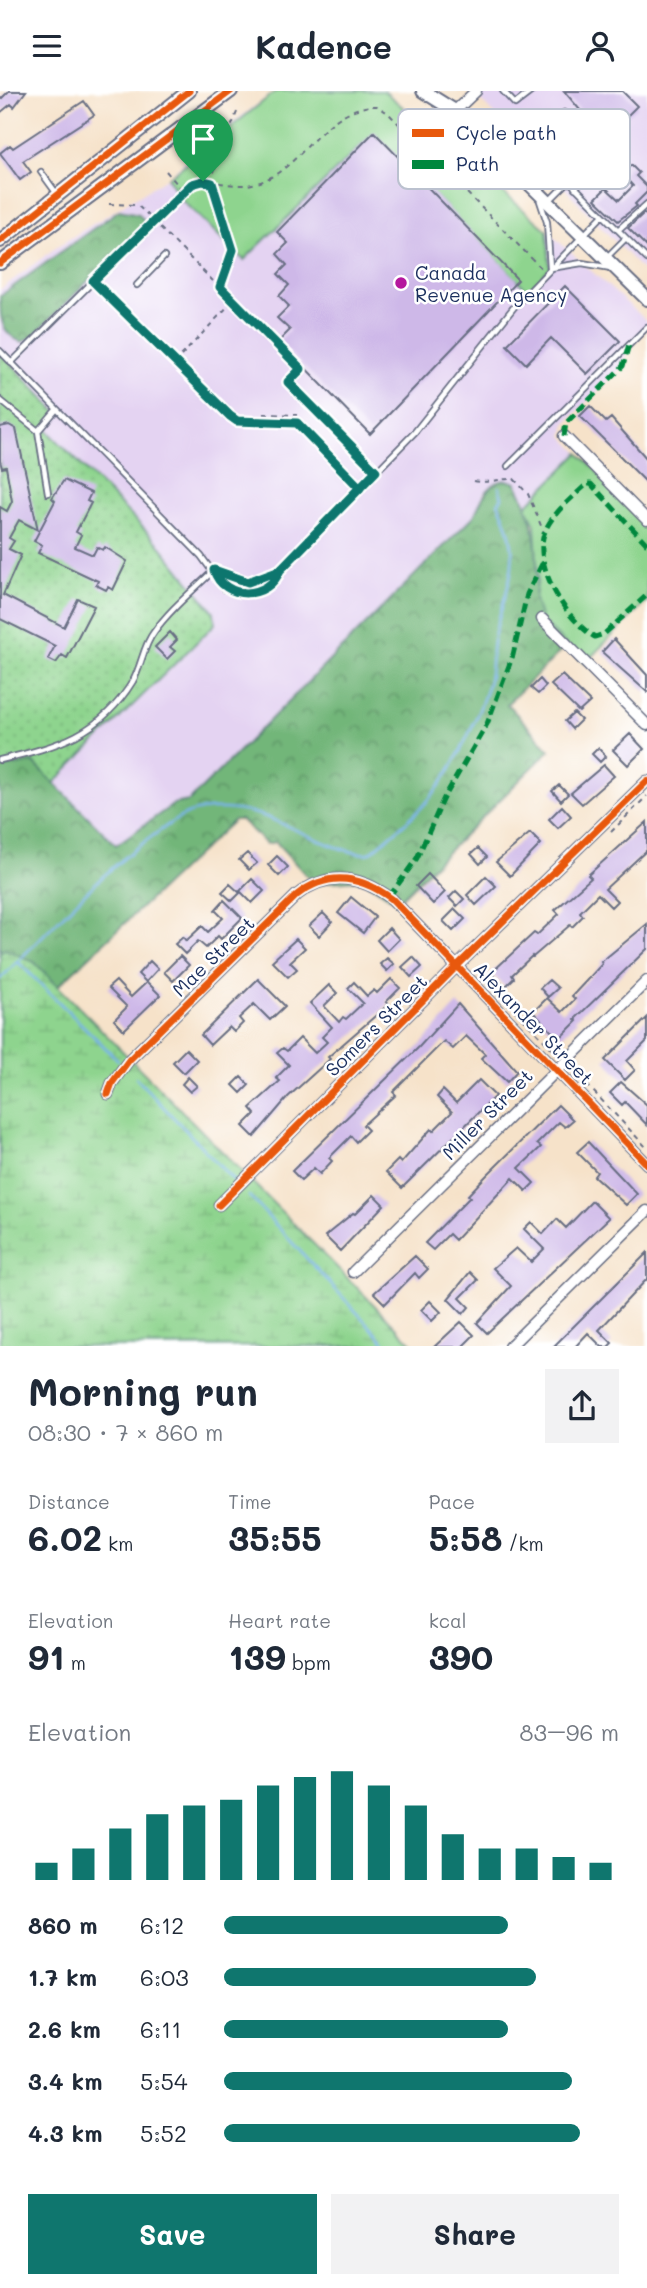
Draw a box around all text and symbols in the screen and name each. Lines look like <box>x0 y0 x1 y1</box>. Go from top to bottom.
text: Kadence <box>255 25 392 67</box>
icon: menu <box>28 27 66 65</box>
icon: person <box>581 27 619 65</box>
pin <box>173 109 233 181</box>
legend <box>398 109 630 189</box>
icon: arrive <box>184 120 222 158</box>
text: Cycle path <box>456 120 556 145</box>
text: Path <box>456 151 499 176</box>
place label: Canada Revenue Agency <box>415 260 567 307</box>
marker: Canada Revenue Agency <box>393 275 409 291</box>
street label: Mae Street <box>166 910 260 1002</box>
street label: Alexander Street <box>469 956 599 1090</box>
street label: Somers Street <box>320 969 432 1081</box>
street label: Miller Street <box>436 1063 538 1165</box>
text: Morning run <box>28 1366 258 1416</box>
button: share <box>545 1369 619 1443</box>
text: 08:30 · 7 × 860 m <box>28 1417 223 1447</box>
text: Distance <box>28 1489 110 1514</box>
text: Time <box>228 1489 272 1514</box>
text: Pace <box>429 1489 475 1514</box>
text: 6.02 <box>28 1514 102 1560</box>
text: 35:55 <box>228 1514 322 1560</box>
text: 5:58 <box>429 1514 502 1560</box>
text: km <box>102 1531 133 1556</box>
text: /km <box>502 1531 544 1556</box>
text: Elevation <box>28 1608 113 1633</box>
text: Heart rate <box>228 1608 331 1633</box>
text: kcal <box>429 1608 467 1633</box>
text: 91 <box>28 1633 65 1679</box>
text: 139 <box>228 1633 286 1679</box>
text: 390 <box>429 1633 493 1679</box>
text: m <box>65 1650 86 1675</box>
text: bpm <box>286 1650 331 1675</box>
text: Elevation <box>28 1717 131 1747</box>
text: 83–96 m <box>520 1717 619 1747</box>
text: 860 m <box>28 1910 98 1940</box>
text: 6:12 <box>140 1910 184 1940</box>
text: 1.7 km <box>28 1962 97 1992</box>
text: 6:03 <box>140 1962 189 1992</box>
text: 2.6 km <box>28 2014 101 2044</box>
text: 6:11 <box>140 2014 182 2044</box>
text: 3.4 km <box>28 2066 102 2096</box>
text: 5:54 <box>140 2066 187 2096</box>
text: 4.3 km <box>28 2118 102 2148</box>
text: 5:52 <box>140 2118 187 2148</box>
button: Save <box>28 2194 317 2274</box>
button: Share <box>331 2194 619 2274</box>

